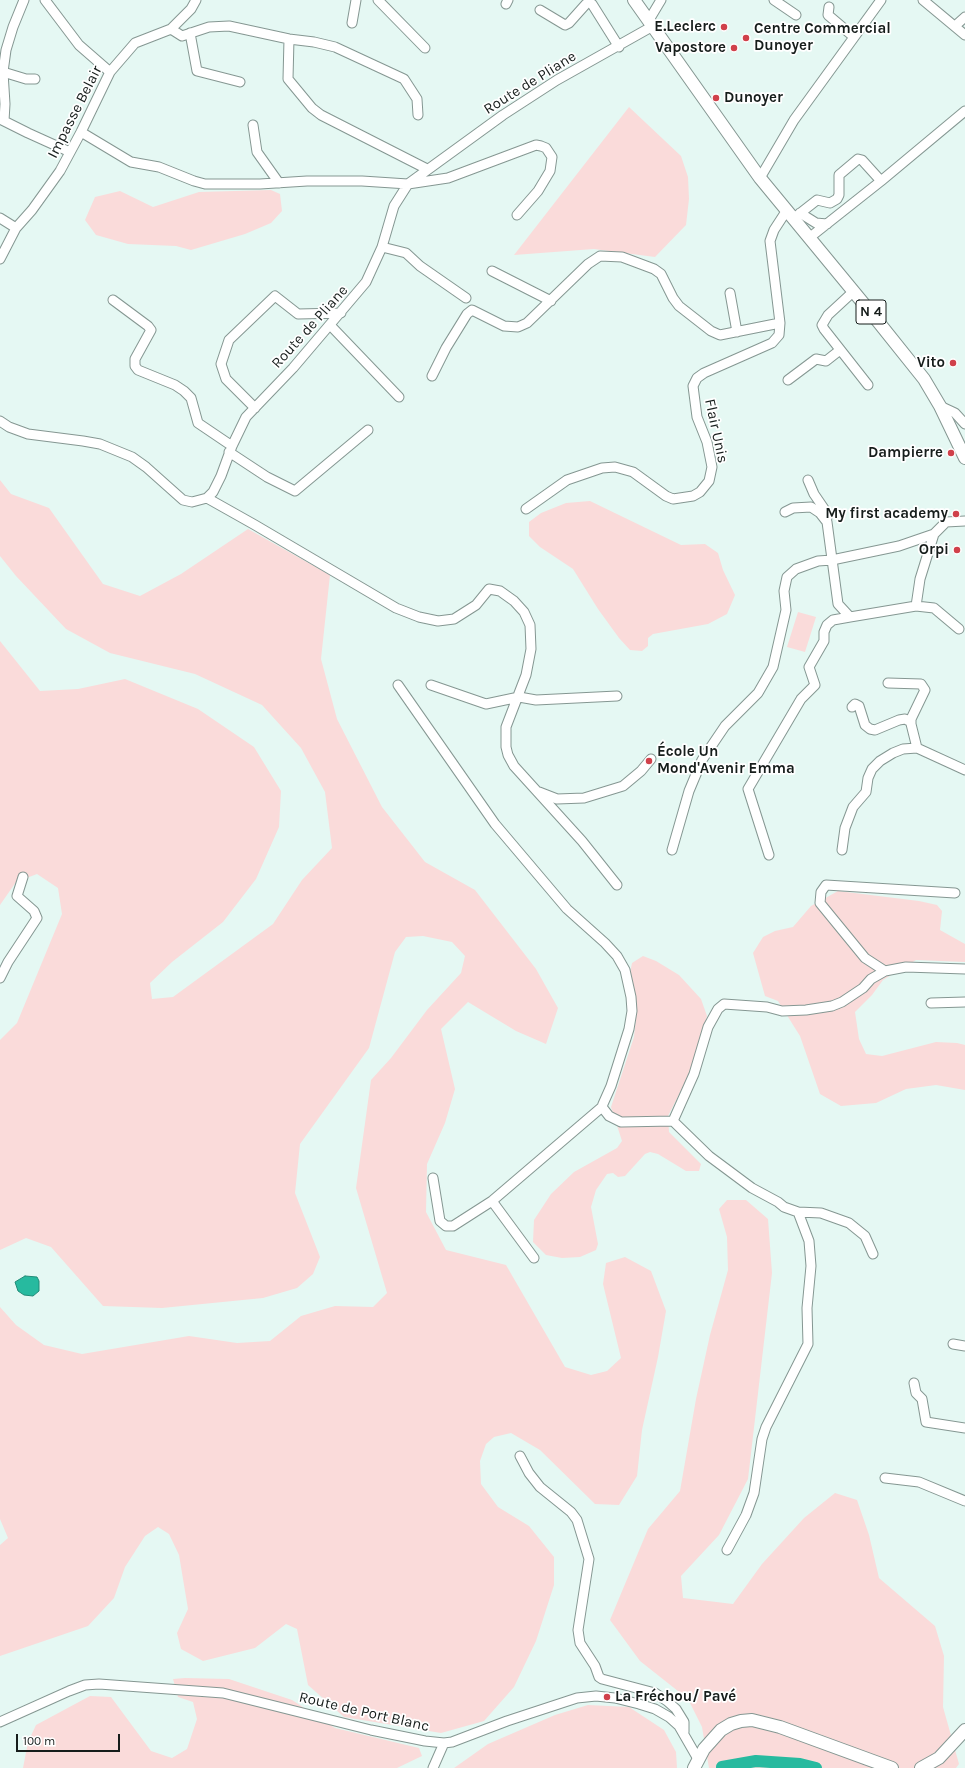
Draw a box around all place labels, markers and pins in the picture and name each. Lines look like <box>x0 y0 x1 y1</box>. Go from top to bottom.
place label: E.Leclerc <box>654 18 716 36</box>
place label: Centre Commercial Dunoyer <box>754 20 891 55</box>
marker: E.Leclerc <box>719 22 729 32</box>
marker: Centre Commercial Dunoyer <box>741 33 751 43</box>
place label: Vapostore <box>655 39 726 57</box>
marker: Vapostore <box>729 43 739 53</box>
place label: Dunoyer <box>724 89 783 107</box>
marker: Dunoyer <box>711 93 721 103</box>
place label: Vito <box>917 354 945 372</box>
marker: Vito <box>948 358 958 368</box>
place label: Dampierre <box>868 444 943 462</box>
marker: Dampierre <box>946 448 956 458</box>
place label: My first academy <box>825 505 948 523</box>
marker: My first academy <box>951 509 961 519</box>
place label: Orpi <box>919 541 949 559</box>
marker: Orpi <box>952 545 962 555</box>
place label: École Un Mond'Avenir Emma <box>657 743 795 778</box>
marker: École Un Mond'Avenir Emma <box>644 756 654 766</box>
place label: La Fréchou/ Pavé <box>615 1688 736 1706</box>
marker: La Fréchou/ Pavé <box>602 1692 612 1702</box>

